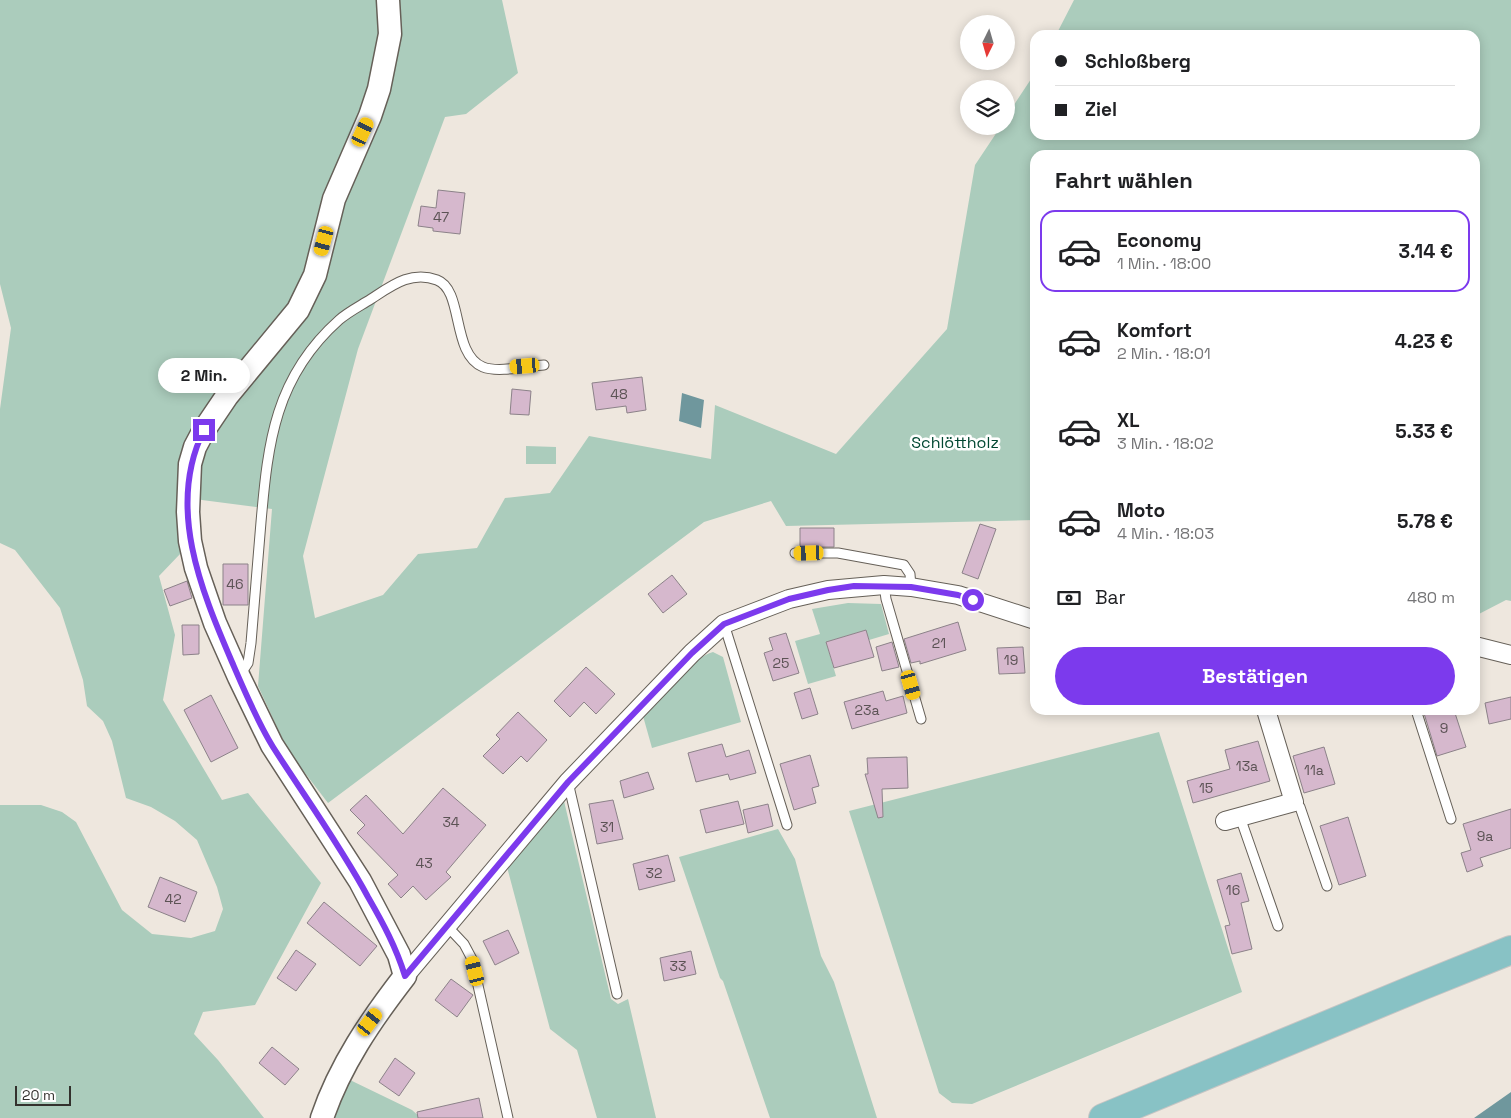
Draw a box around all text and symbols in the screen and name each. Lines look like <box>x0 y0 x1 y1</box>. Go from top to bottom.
north arrow <box>960 15 1015 70</box>
map controls <box>960 15 1015 135</box>
text: Schloßberg <box>1085 49 1191 74</box>
button: layers <box>960 80 1015 135</box>
text: Ziel <box>1085 97 1117 122</box>
car <box>349 115 376 149</box>
text: Fahrt wählen <box>1055 166 1193 194</box>
house number: 47 <box>433 208 449 226</box>
car <box>312 225 335 257</box>
text: Economy <box>1117 228 1201 253</box>
icon: car <box>1057 229 1102 274</box>
text: 3.14 € <box>1398 239 1453 264</box>
text: 1 Min. · 18:00 <box>1117 253 1211 274</box>
text: Komfort <box>1117 318 1192 343</box>
icon: car <box>1057 319 1102 364</box>
text: 4.23 € <box>1395 329 1453 354</box>
text: 2 Min. · 18:01 <box>1117 343 1211 364</box>
car <box>509 357 540 375</box>
callout: 2 Min. <box>158 358 250 392</box>
text: 2 Min. <box>181 365 227 386</box>
house number: 48 <box>610 385 628 403</box>
text: XL <box>1117 408 1140 433</box>
icon: car <box>1057 409 1102 454</box>
route end <box>193 419 215 441</box>
text: 5.33 € <box>1395 419 1453 444</box>
park label: Schlöttholz <box>911 432 999 453</box>
text: 3 Min. · 18:02 <box>1117 433 1214 454</box>
text: Moto <box>1117 498 1165 523</box>
icon: car <box>1057 499 1102 544</box>
text: 5.78 € <box>1397 509 1453 534</box>
text: 4 Min. · 18:03 <box>1117 523 1214 544</box>
car <box>793 545 824 561</box>
house number: 46 <box>226 575 244 593</box>
icon: cash <box>1055 584 1083 612</box>
text: Bar <box>1095 585 1126 610</box>
text: 480 m <box>1407 587 1455 608</box>
route start <box>962 589 984 611</box>
house number: 21 <box>932 634 946 652</box>
button: Bestätigen <box>1055 647 1455 705</box>
house number: 19 <box>1004 651 1018 669</box>
house number: 25 <box>773 654 789 672</box>
car <box>899 669 922 701</box>
house number: 23a <box>855 701 879 719</box>
house number: 9 <box>1440 719 1448 737</box>
house number: 13a <box>1236 757 1258 775</box>
house number: 11a <box>1304 761 1324 779</box>
house number: 15 <box>1199 779 1213 797</box>
house number: 34 <box>442 813 460 831</box>
house number: 31 <box>600 818 614 836</box>
house number: 9a <box>1477 827 1493 845</box>
house number: 43 <box>415 854 433 872</box>
house number: 32 <box>646 864 662 882</box>
house number: 16 <box>1226 881 1240 899</box>
house number: 42 <box>164 890 182 908</box>
car <box>464 955 485 987</box>
house number: 33 <box>670 957 686 975</box>
car <box>354 1006 385 1038</box>
scale bar <box>15 1083 71 1106</box>
text: 20 m <box>22 1086 55 1104</box>

